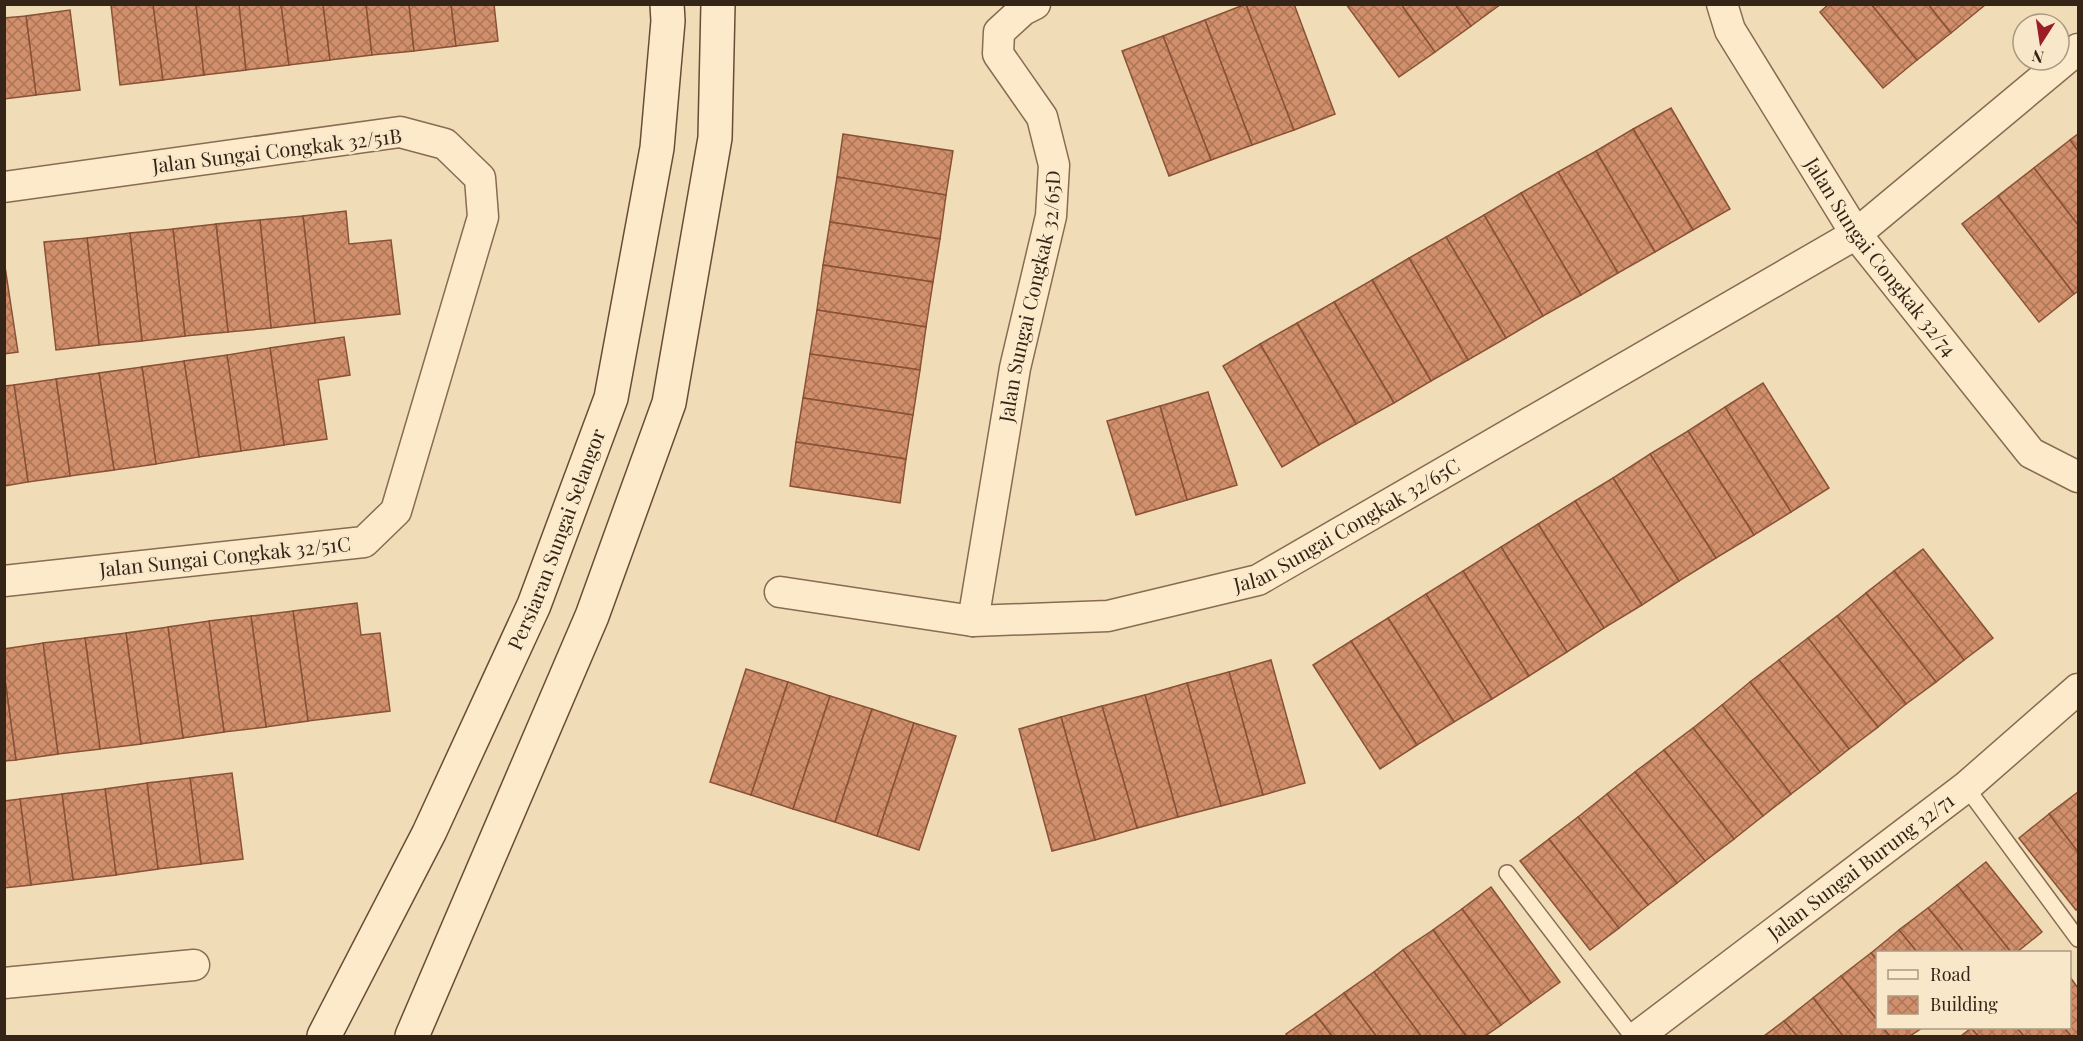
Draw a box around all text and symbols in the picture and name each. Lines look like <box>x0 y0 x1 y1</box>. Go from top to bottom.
north arrow <box>2011 12 2071 72</box>
text: N <box>2030 46 2046 69</box>
street label: Jalan Sungai Congkak 32/51B <box>149 121 403 178</box>
street label: Jalan Sungai Congkak 32/74 <box>1799 151 1964 362</box>
street label: Jalan Sungai Congkak 32/65D <box>991 170 1066 425</box>
street label: Persiaran Sungai Selangor <box>500 424 610 654</box>
street label: Jalan Sungai Congkak 32/65C <box>1230 451 1464 598</box>
street label: Jalan Sungai Congkak 32/51C <box>97 529 352 582</box>
street label: Jalan Sungai Burung 32/71 <box>1761 786 1959 946</box>
legend <box>1876 951 2071 1029</box>
text: Road <box>1930 962 1971 986</box>
text: Building <box>1930 992 1998 1016</box>

